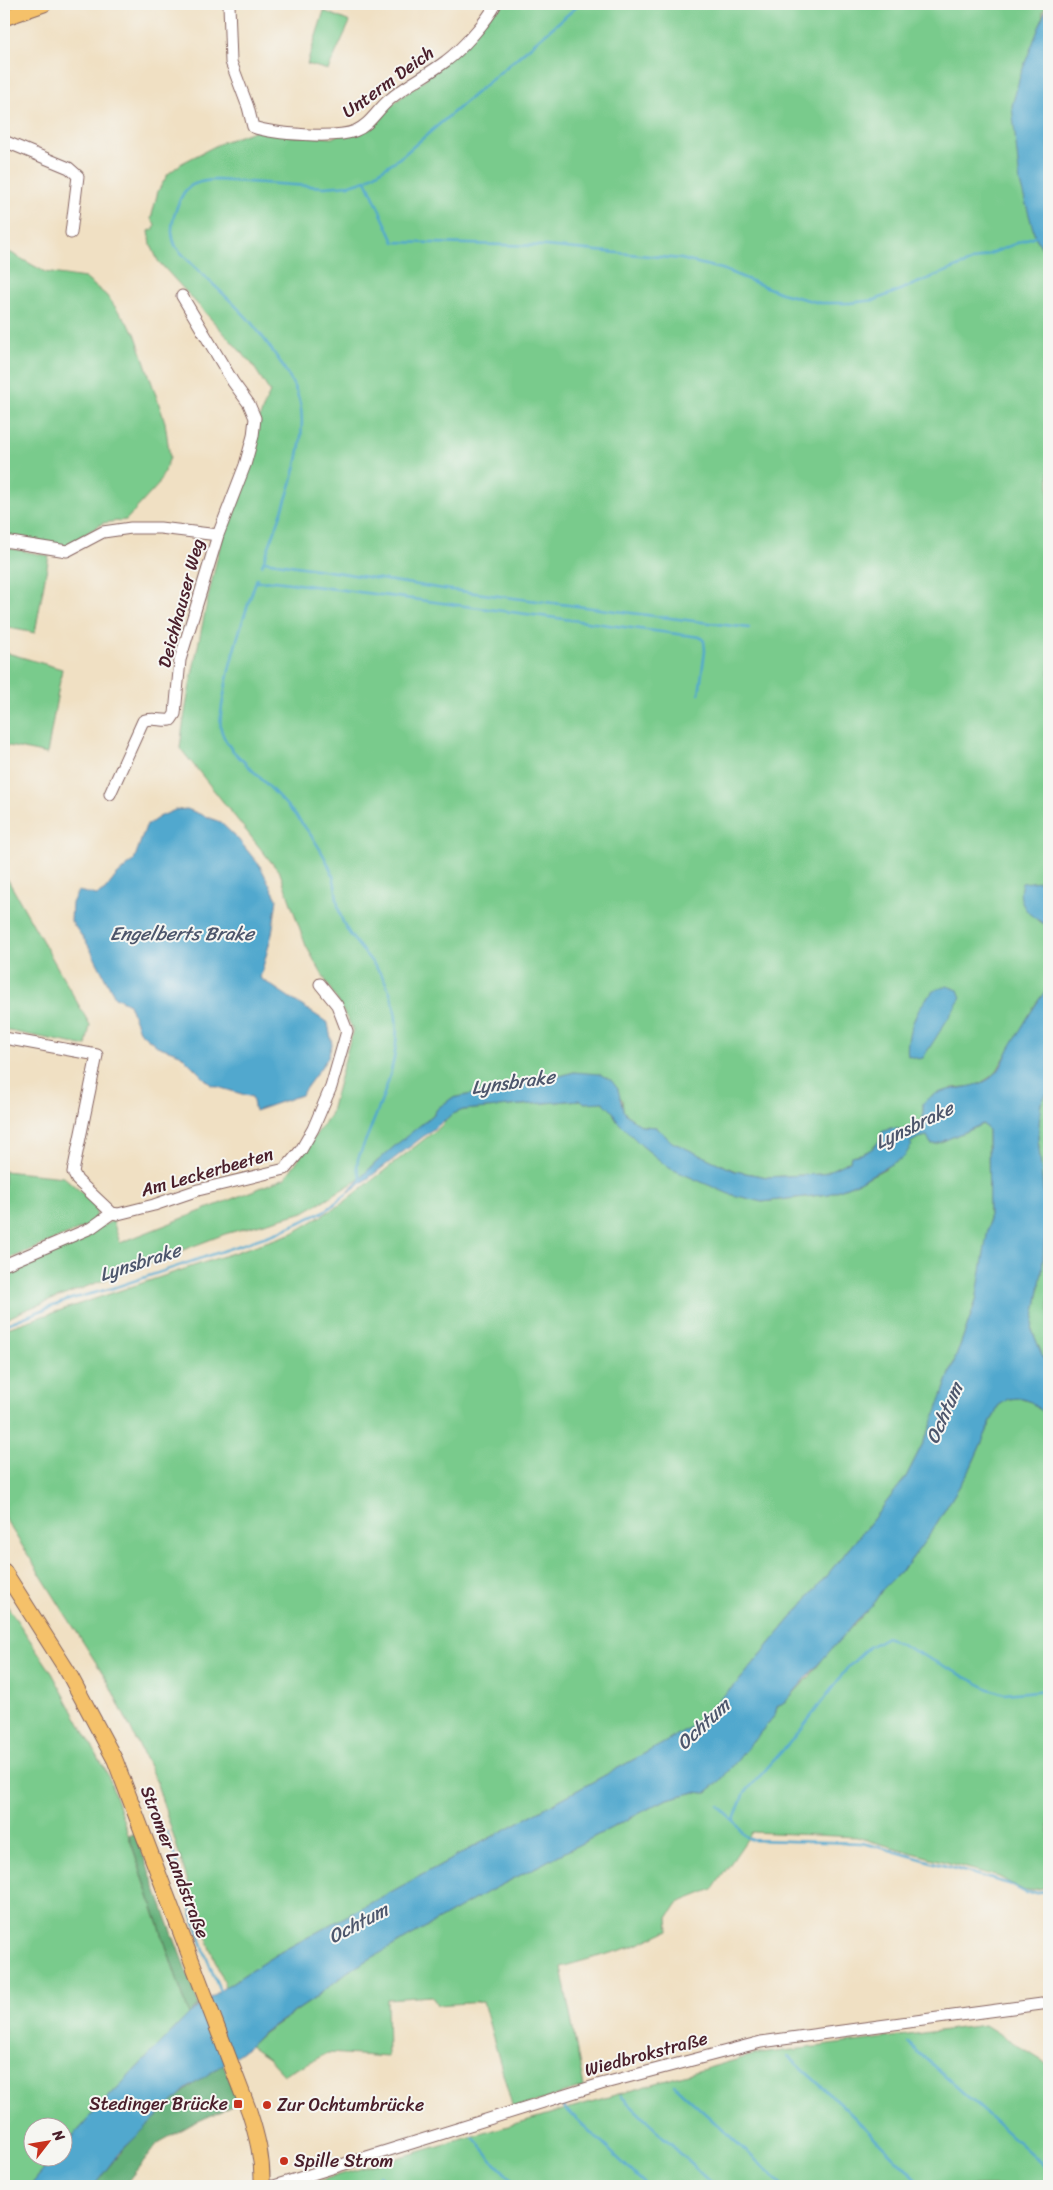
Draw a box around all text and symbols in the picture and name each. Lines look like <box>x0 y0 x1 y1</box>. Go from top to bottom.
street label: Unterm Deich <box>335 37 441 127</box>
street label: Deichhauser Weg <box>148 535 214 671</box>
water label: Engelberts Brake <box>110 917 256 950</box>
water label: Lynsbrake <box>469 1059 559 1104</box>
water label: Lynsbrake <box>869 1091 961 1158</box>
street label: Am Leckerbeeten <box>136 1138 277 1207</box>
water label: Lynsbrake <box>95 1233 187 1291</box>
water label: Ochtum <box>916 1375 973 1449</box>
water label: Ochtum <box>668 1688 739 1758</box>
street label: Stromer Landstraße <box>131 1781 219 1943</box>
water label: Ochtum <box>322 1892 396 1953</box>
street label: Wiedbrokstraße <box>581 2022 711 2086</box>
place label: Stedinger Brücke <box>89 2088 228 2120</box>
place label: Zur Ochtumbrücke <box>277 2089 424 2121</box>
marker: Stedinger Brücke <box>232 2098 244 2110</box>
marker: Zur Ochtumbrücke <box>261 2099 273 2111</box>
north arrow <box>22 2118 72 2168</box>
text: N <box>45 2124 72 2146</box>
place label: Spille Strom <box>294 2145 393 2177</box>
marker: Spille Strom <box>278 2155 290 2167</box>

